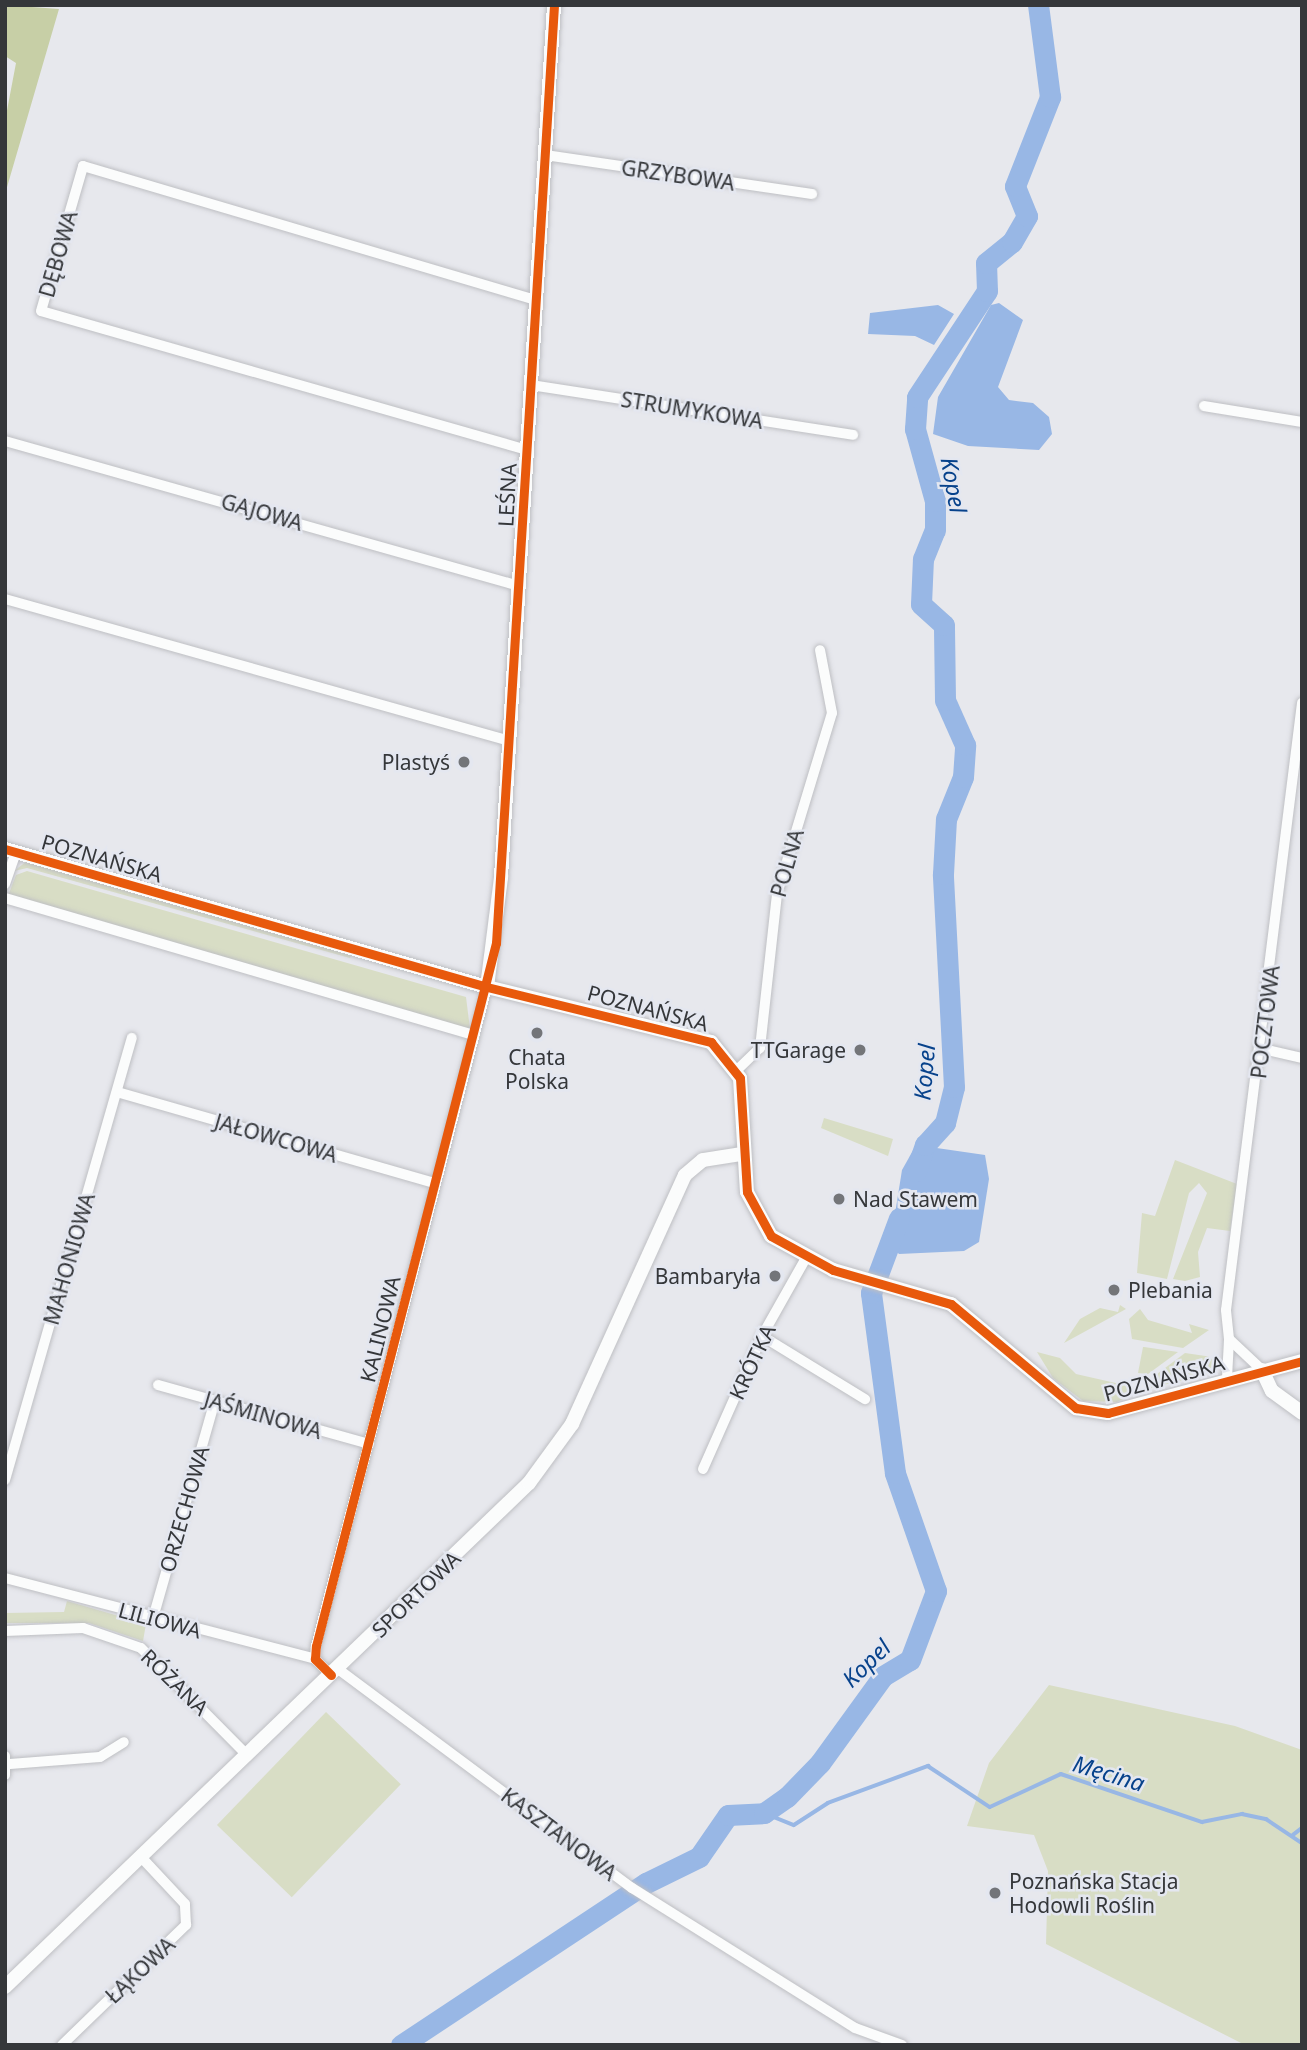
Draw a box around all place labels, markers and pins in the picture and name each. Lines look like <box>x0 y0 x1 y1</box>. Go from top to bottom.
place label: Plastyś <box>382 749 450 775</box>
marker: Plastyś <box>456 754 472 770</box>
marker: Chata Polska <box>529 1025 545 1041</box>
place label: TTGarage <box>751 1037 846 1063</box>
marker: TTGarage <box>852 1042 868 1058</box>
place label: Chata Polska <box>505 1044 569 1094</box>
place label: Nad Stawem <box>853 1186 978 1212</box>
marker: Nad Stawem <box>831 1191 847 1207</box>
place label: Bambaryła <box>655 1263 761 1289</box>
marker: Bambaryła <box>767 1268 783 1284</box>
place label: Plebania <box>1128 1277 1213 1303</box>
marker: Plebania <box>1106 1282 1122 1298</box>
place label: Poznańska Stacja Hodowli Roślin <box>1009 1868 1178 1918</box>
marker: Poznańska Stacja Hodowli Roślin <box>987 1885 1003 1901</box>

